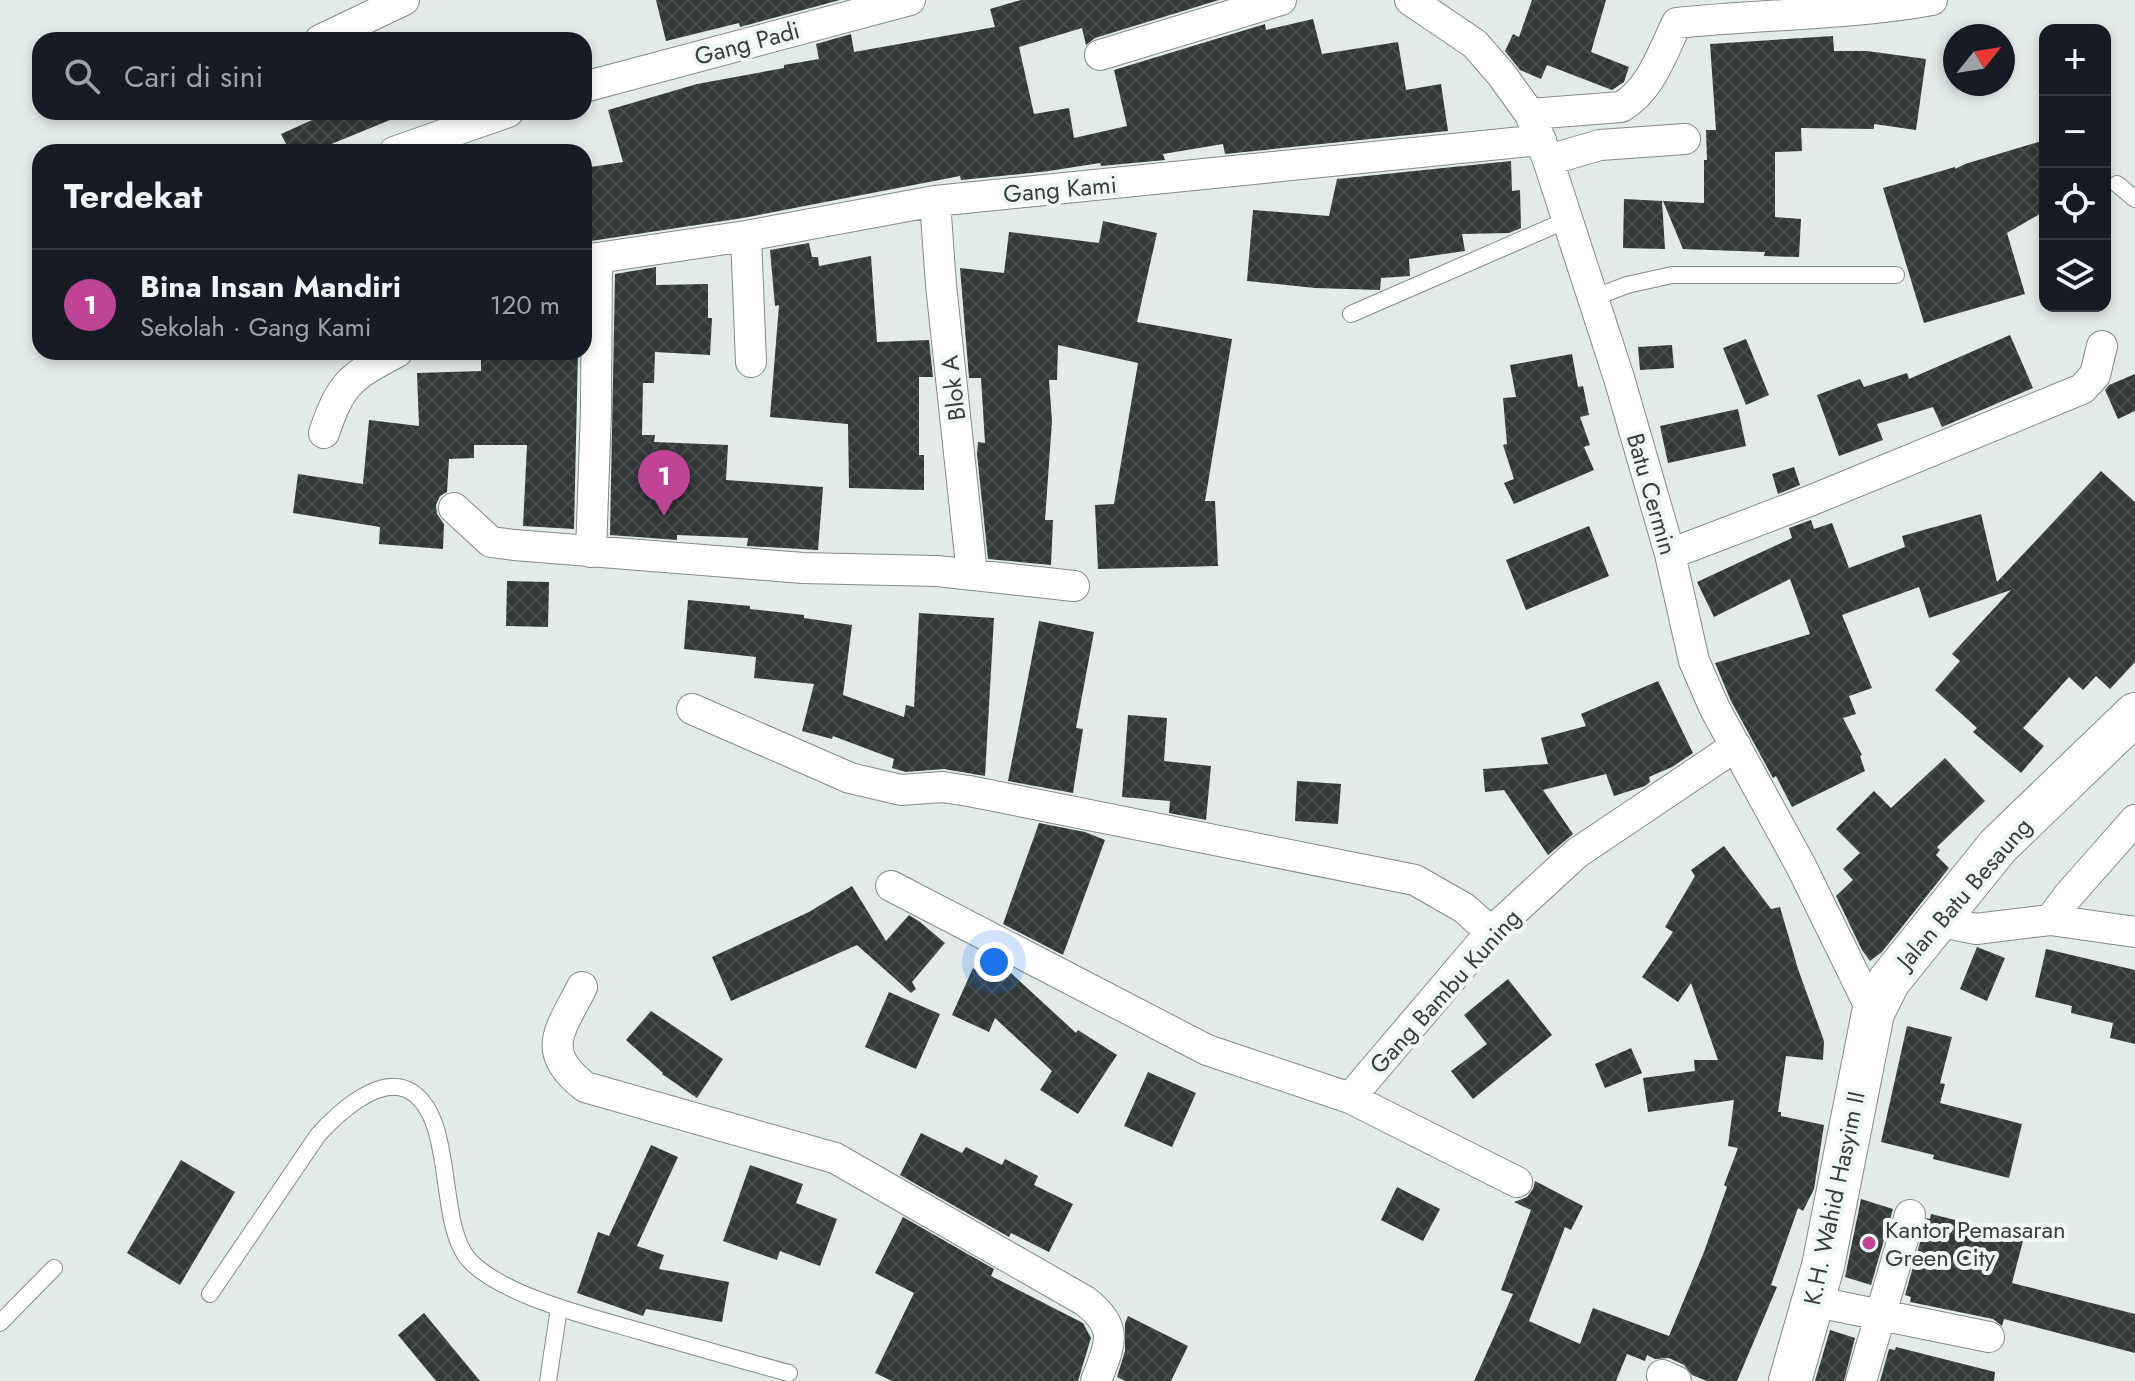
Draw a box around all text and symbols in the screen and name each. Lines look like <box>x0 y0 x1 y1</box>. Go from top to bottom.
street label: Gang Padi <box>691 12 803 74</box>
north arrow <box>1943 24 2015 96</box>
map controls <box>2039 24 2111 312</box>
button: + <box>2039 24 2111 96</box>
search box <box>32 32 592 120</box>
icon: search <box>60 54 104 98</box>
text: Cari di sini <box>124 55 263 98</box>
button: − <box>2039 96 2111 168</box>
street label: Gang Kami <box>1002 167 1118 211</box>
button: locate <box>2039 168 2111 240</box>
text: Terdekat <box>64 172 202 221</box>
button: layers <box>2039 240 2111 312</box>
text: Bina Insan Mandiri <box>140 265 401 308</box>
text: 1 <box>83 286 97 324</box>
text: 120 m <box>490 286 560 324</box>
text: Sekolah · Gang Kami <box>140 308 372 346</box>
street label: Blok A <box>932 353 974 423</box>
street label: Batu Cermin <box>1618 429 1686 559</box>
pin: 1 <box>638 450 690 516</box>
street label: Jalan Batu Besaung <box>1886 810 2040 979</box>
street label: Gang Bambu Kuning <box>1361 901 1529 1081</box>
your location <box>974 942 1014 982</box>
street label: K.H. Wahid Hasyim II <box>1794 1088 1874 1308</box>
place label: Kantor Pemasaran Green City <box>1885 1212 2066 1275</box>
marker: Kantor Pemasaran Green City <box>1860 1234 1878 1252</box>

